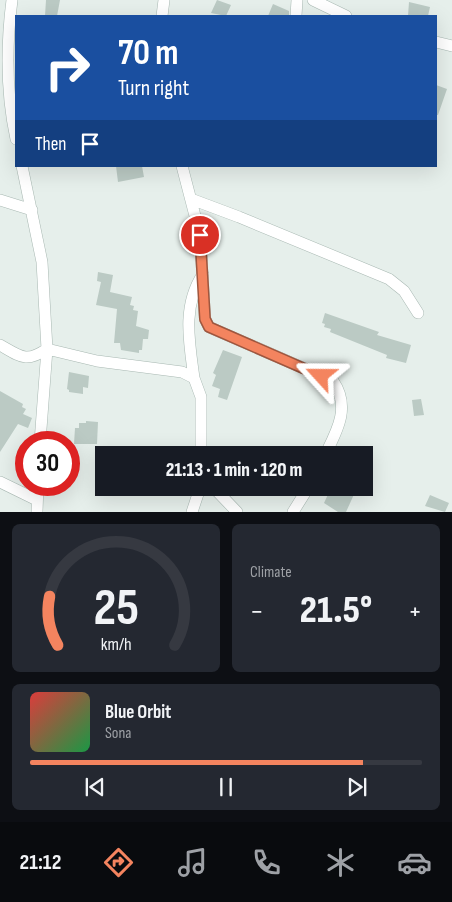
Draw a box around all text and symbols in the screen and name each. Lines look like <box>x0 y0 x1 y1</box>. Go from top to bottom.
text: 70 m <box>118 32 178 75</box>
icon: right <box>35 35 100 100</box>
text: Turn right <box>118 75 189 102</box>
icon: arrive <box>76 130 104 158</box>
text: Then <box>35 133 66 156</box>
pin <box>179 214 221 256</box>
icon: arrive <box>186 221 214 249</box>
position arrow <box>294 349 346 401</box>
speed limit sign: 30 <box>15 431 80 496</box>
text: 21:13 · 1 min · 120 m <box>166 459 302 482</box>
text: Climate <box>250 563 292 582</box>
text: 25 <box>93 577 139 640</box>
text: 21.5° <box>300 588 372 633</box>
text: − <box>250 595 264 628</box>
text: + <box>408 595 422 628</box>
text: km/h <box>101 634 131 655</box>
text: Blue Orbit <box>105 701 171 724</box>
text: Sona <box>105 724 132 743</box>
icon: previous <box>81 773 109 801</box>
icon: pause <box>212 773 240 801</box>
icon: next <box>343 773 371 801</box>
icon: directions <box>101 845 136 880</box>
icon: music <box>175 845 210 880</box>
icon: phone <box>249 845 284 880</box>
icon: climate <box>323 845 358 880</box>
icon: car <box>397 845 432 880</box>
text: 21:12 <box>20 849 61 876</box>

